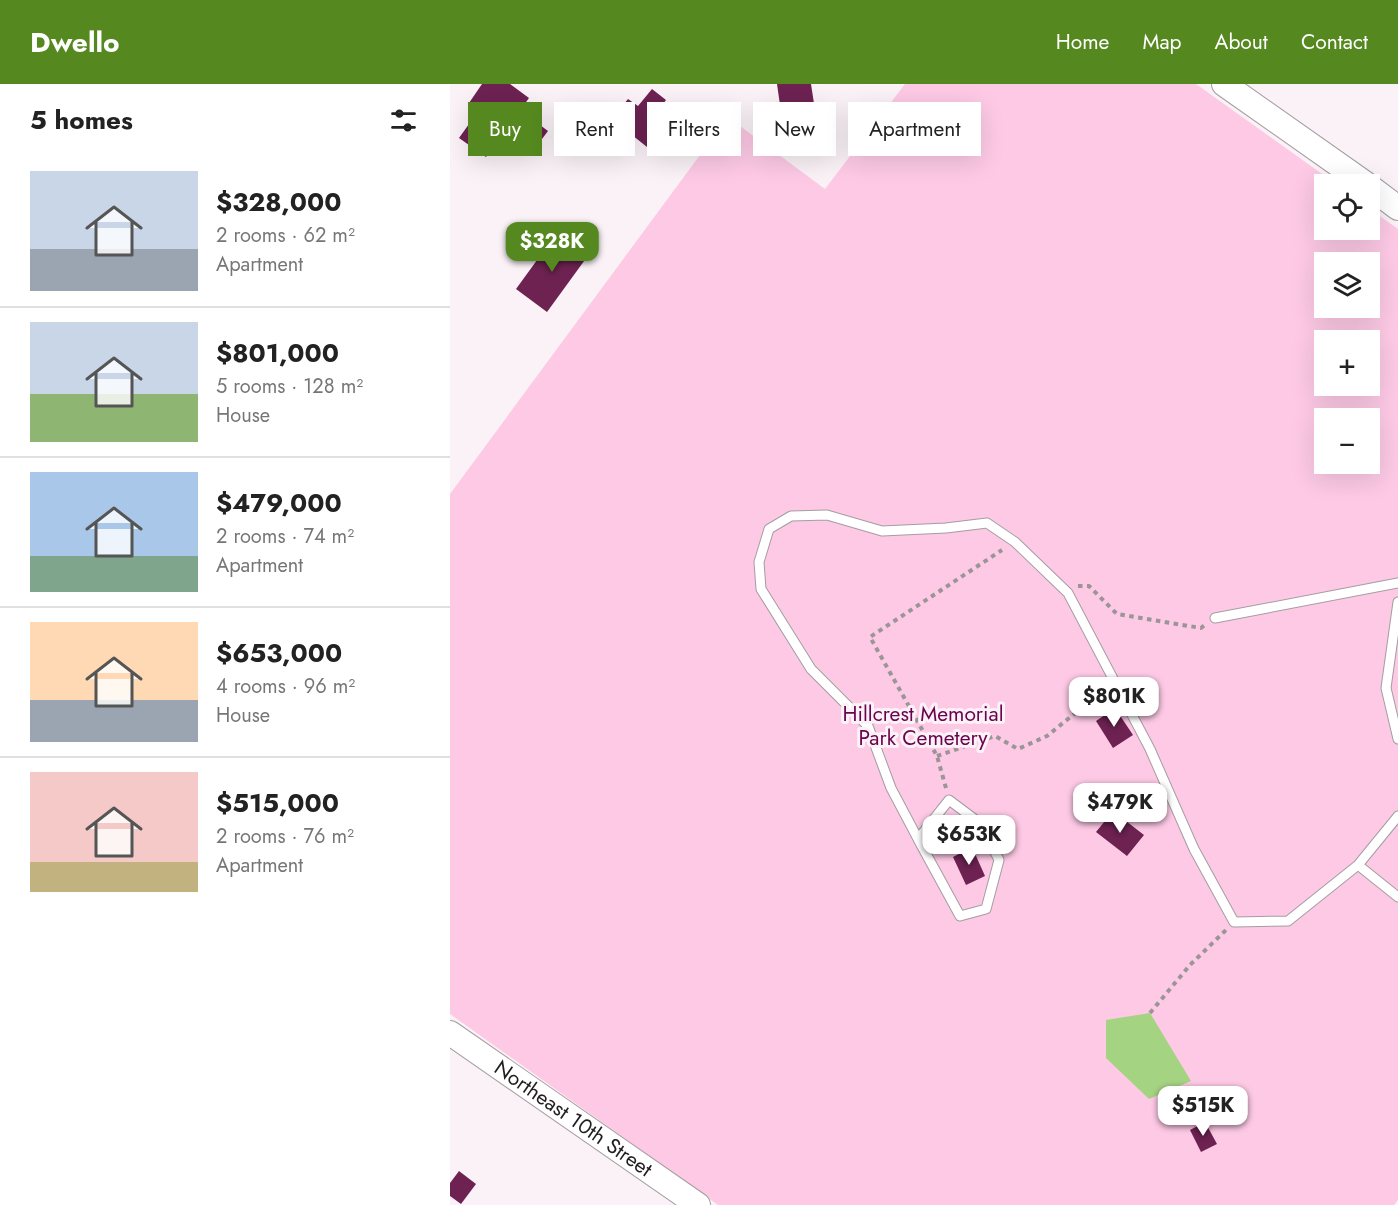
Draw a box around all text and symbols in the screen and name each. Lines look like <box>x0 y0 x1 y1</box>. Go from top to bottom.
text: Dwello <box>30 22 120 63</box>
text: Home <box>1056 27 1109 57</box>
text: Map <box>1142 27 1182 57</box>
text: About <box>1215 27 1268 57</box>
text: Contact <box>1301 27 1368 57</box>
text: 5 homes <box>30 101 133 139</box>
chip: Buy <box>468 102 542 156</box>
chip: Rent <box>554 102 635 156</box>
chip: Filters <box>647 102 741 156</box>
chip: New <box>753 102 836 156</box>
chip: Apartment <box>848 102 981 156</box>
icon: filters <box>387 104 420 137</box>
map controls <box>1314 174 1380 474</box>
button: locate <box>1314 174 1380 240</box>
text: $328,000 <box>216 183 341 221</box>
icon: home <box>78 195 150 267</box>
text: 2 rooms · 62 m² <box>216 221 355 250</box>
pin: $328K <box>510 222 594 273</box>
text: $328K <box>520 227 584 256</box>
text: Apartment <box>216 250 303 279</box>
button: layers <box>1314 252 1380 318</box>
button: + <box>1314 330 1380 396</box>
text: $801,000 <box>216 334 339 372</box>
icon: home <box>78 346 150 418</box>
text: 5 rooms · 128 m² <box>216 372 363 401</box>
text: House <box>216 401 270 430</box>
button: − <box>1314 408 1380 474</box>
text: $479,000 <box>216 484 342 522</box>
icon: home <box>78 496 150 568</box>
text: 2 rooms · 74 m² <box>216 522 354 551</box>
text: Apartment <box>216 551 303 580</box>
text: $653,000 <box>216 634 342 672</box>
icon: home <box>78 646 150 718</box>
text: 4 rooms · 96 m² <box>216 672 355 701</box>
pin: $801K <box>1072 677 1156 728</box>
text: $801K <box>1083 682 1145 711</box>
park label: Hillcrest Memorial Park Cemetery <box>843 699 1003 753</box>
text: House <box>216 701 270 730</box>
pin: $479K <box>1078 783 1162 834</box>
text: $515,000 <box>216 784 339 822</box>
text: $479K <box>1087 788 1153 817</box>
icon: home <box>78 796 150 868</box>
pin: $653K <box>927 815 1011 866</box>
text: $653K <box>936 820 1002 849</box>
text: 2 rooms · 76 m² <box>216 822 354 851</box>
text: Apartment <box>216 851 303 880</box>
street label: Northeast 10th Street <box>488 1053 658 1184</box>
pin: $515K <box>1161 1086 1245 1137</box>
text: $515K <box>1172 1091 1234 1120</box>

